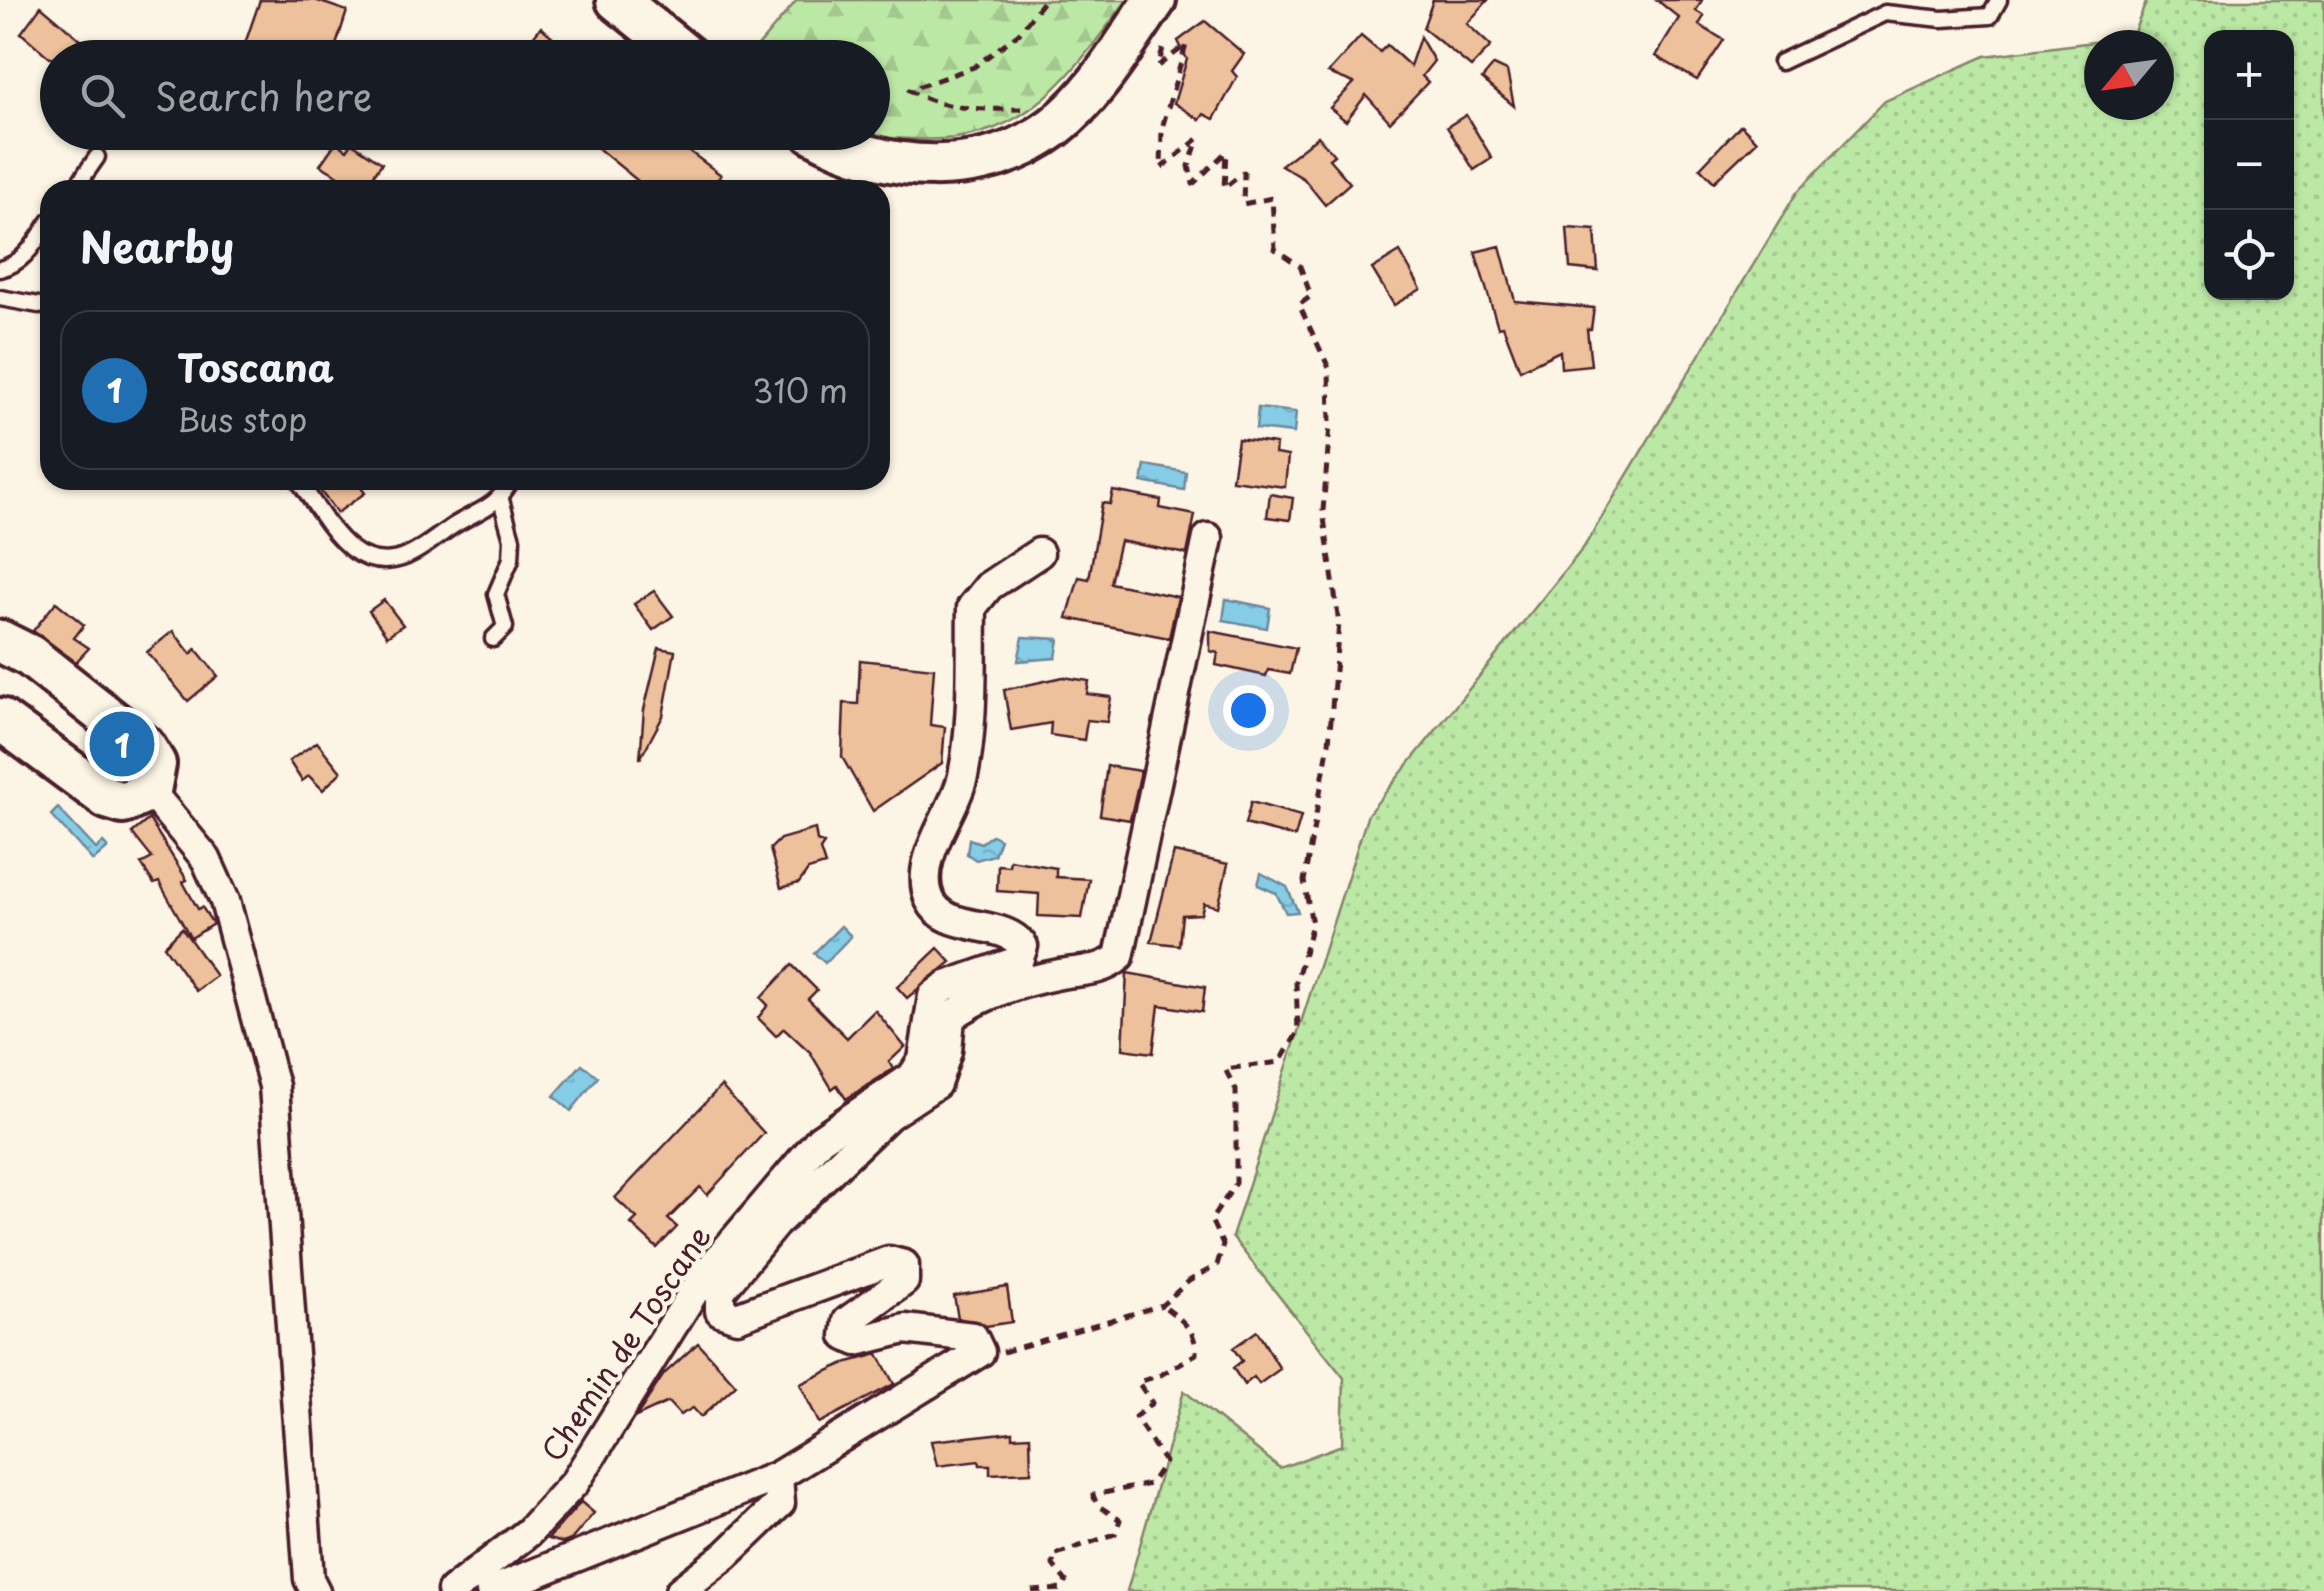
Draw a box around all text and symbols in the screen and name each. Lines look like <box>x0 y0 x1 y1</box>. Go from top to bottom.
north arrow <box>2084 30 2174 120</box>
map controls <box>2204 30 2294 300</box>
button: + <box>2204 30 2294 120</box>
search box <box>40 40 890 150</box>
text: Search here <box>155 67 372 124</box>
icon: search <box>75 68 130 123</box>
button: − <box>2204 120 2294 210</box>
button: locate <box>2204 210 2294 300</box>
text: Nearby <box>80 214 234 277</box>
text: Toscana <box>177 338 334 395</box>
text: 1 <box>107 366 122 414</box>
text: 310 m <box>752 366 848 414</box>
text: Bus stop <box>177 395 307 443</box>
your location <box>1223 685 1274 736</box>
pin: 1 <box>90 706 154 782</box>
street label: Chemin de Toscane <box>529 1216 721 1470</box>

